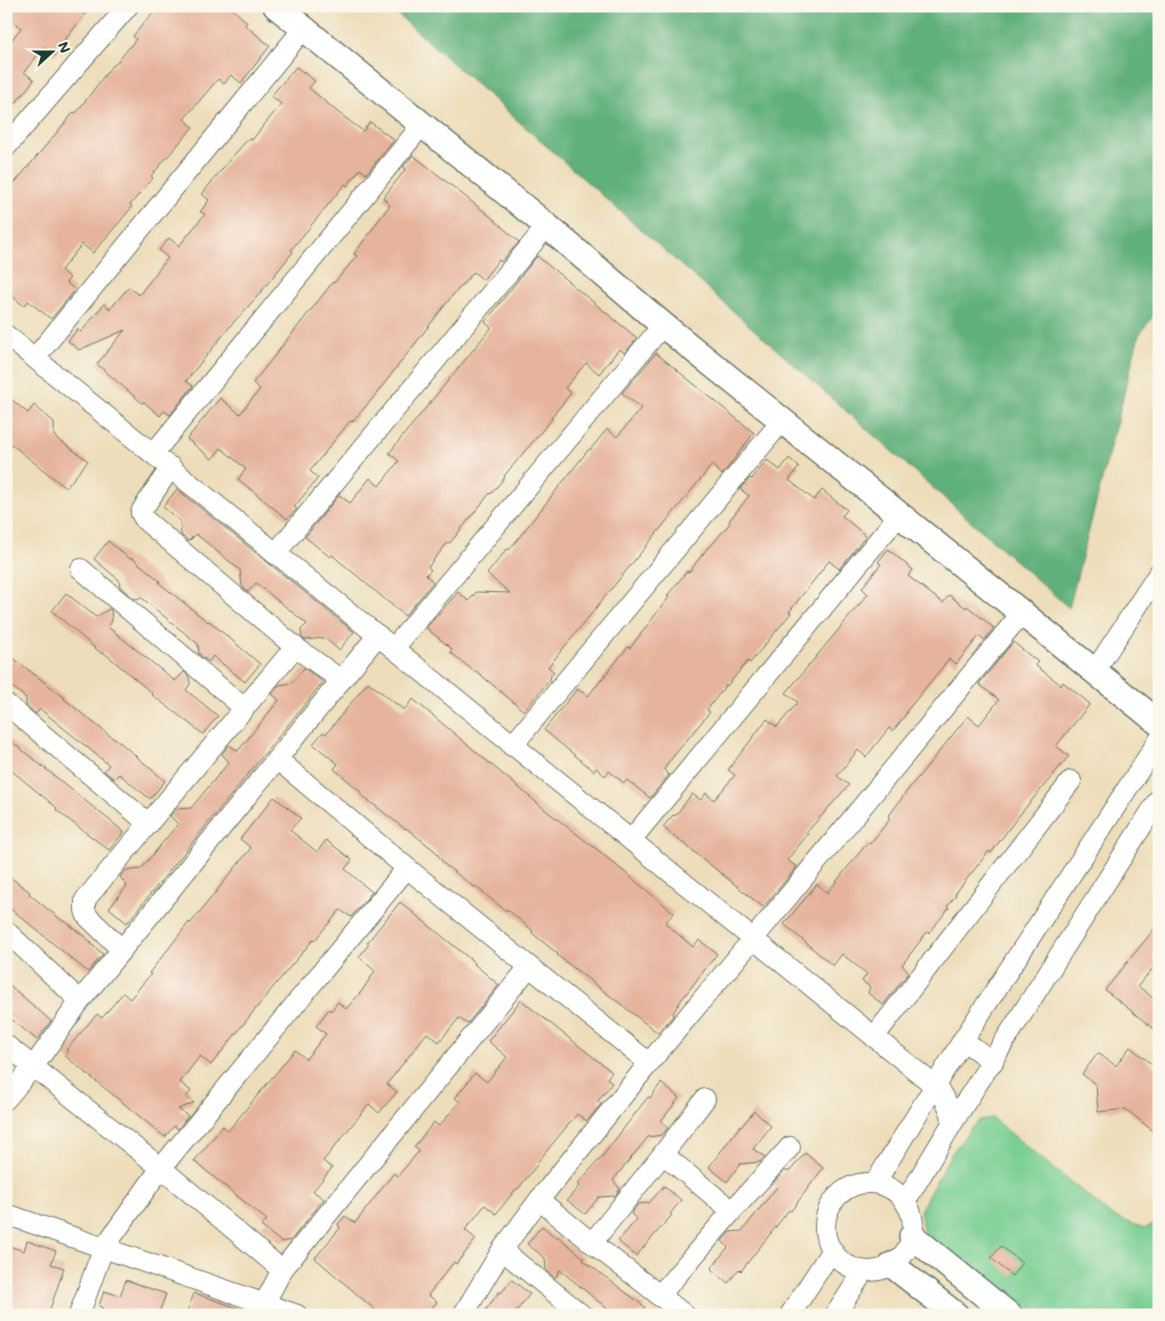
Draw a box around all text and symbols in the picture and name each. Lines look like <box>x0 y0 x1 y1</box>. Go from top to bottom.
north arrow <box>28 28 78 78</box>
text: N <box>54 39 75 56</box>

